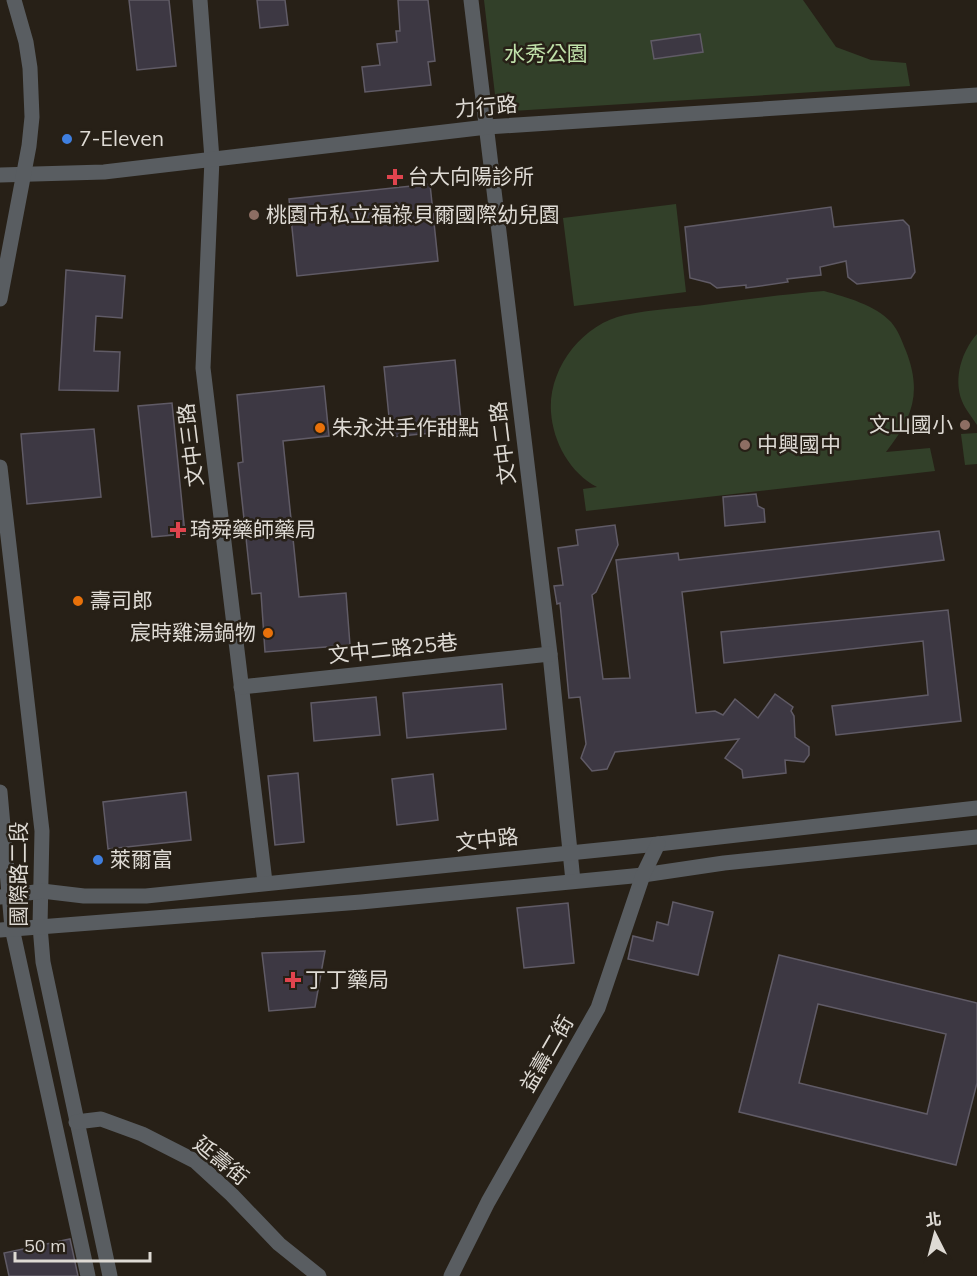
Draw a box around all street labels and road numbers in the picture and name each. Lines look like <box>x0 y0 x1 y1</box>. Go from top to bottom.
street label: 力行路 <box>453 90 518 122</box>
street label: 文中二路 <box>484 400 520 486</box>
street label: 文中三路 <box>172 402 208 488</box>
street label: 文中二路25巷 <box>327 628 459 668</box>
street label: 國際路二段 <box>5 822 31 927</box>
street label: 文中路 <box>454 823 520 855</box>
street label: 益壽二街 <box>514 1011 578 1096</box>
street label: 延壽街 <box>189 1130 254 1190</box>

